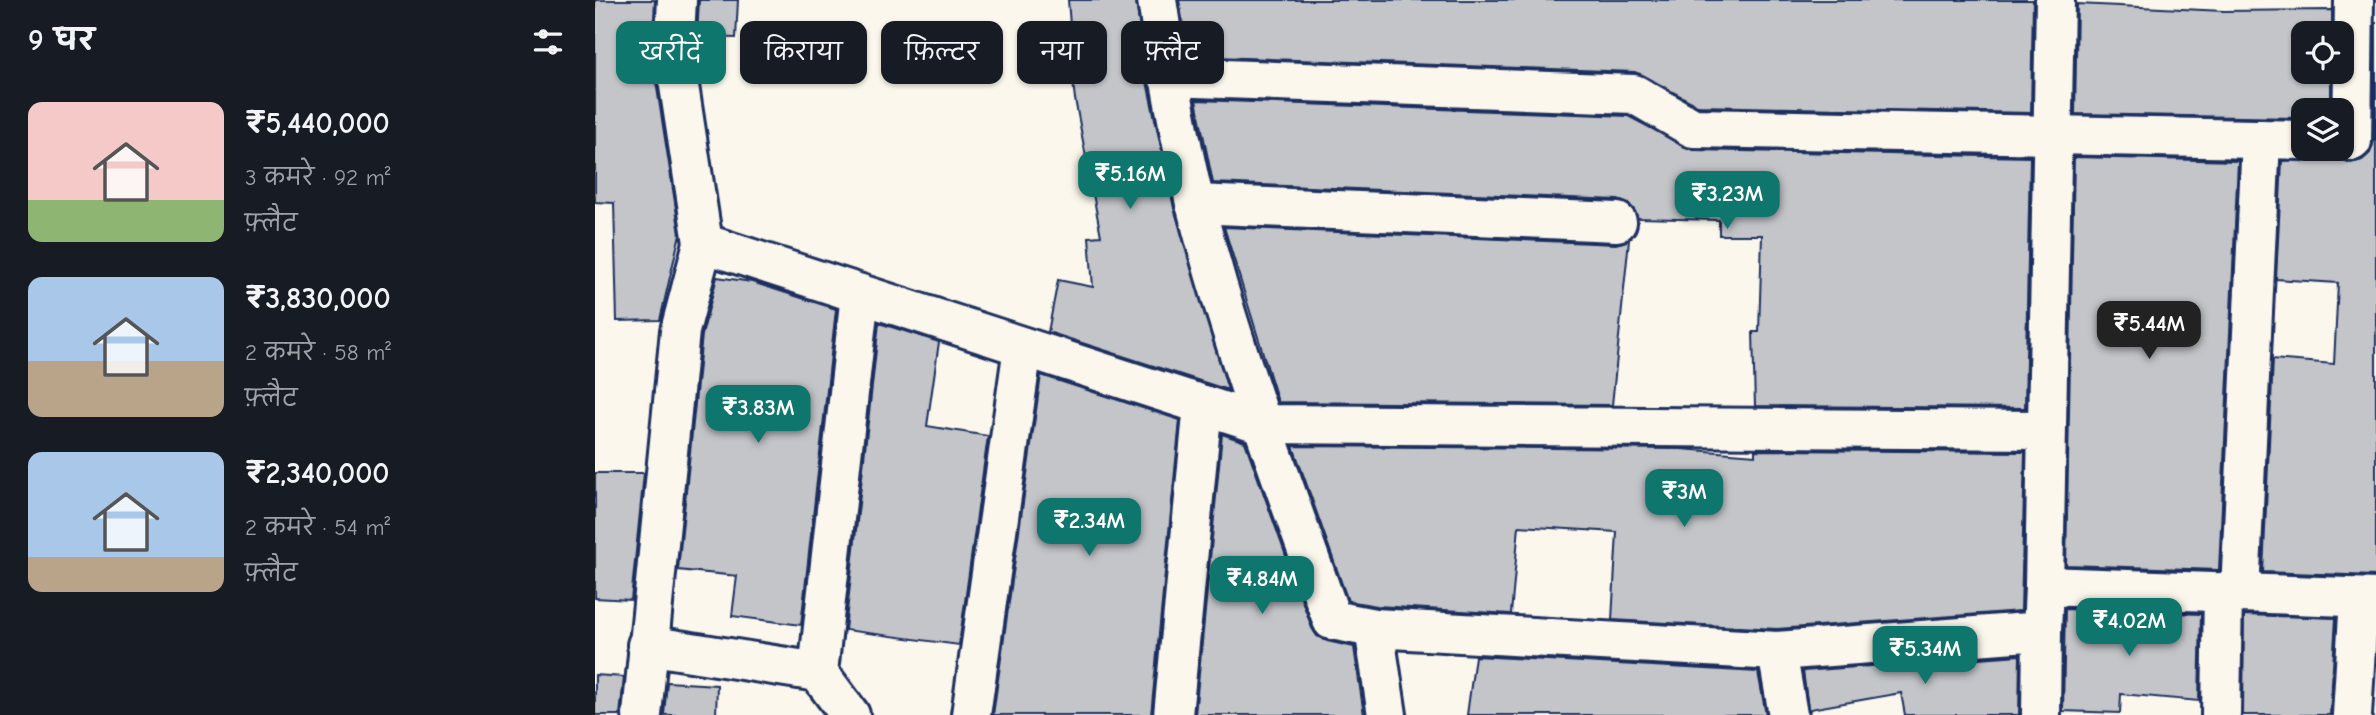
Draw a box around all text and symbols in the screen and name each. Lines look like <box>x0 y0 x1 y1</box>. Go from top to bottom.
chip: खरीदें <box>616 21 726 84</box>
chip: किराया <box>740 21 867 84</box>
chip: फ़िल्टर <box>881 21 1003 84</box>
chip: नया <box>1017 21 1107 84</box>
chip: फ़्लैट <box>1121 21 1224 84</box>
map controls <box>2291 21 2354 161</box>
button: locate <box>2291 21 2354 84</box>
text: 9 घर <box>28 23 94 58</box>
icon: filters <box>529 23 567 61</box>
button: layers <box>2291 98 2354 161</box>
text: ₹5,440,000 <box>245 106 390 141</box>
icon: home <box>84 130 168 214</box>
pin: ₹5.16M <box>1073 152 1187 211</box>
text: ₹5.16M <box>1094 160 1166 187</box>
text: 3 कमरे · 92 m² <box>245 164 391 191</box>
pin: ₹3.23M <box>1670 172 1784 231</box>
text: ₹3.23M <box>1691 180 1763 207</box>
text: फ़्लैट <box>245 210 297 237</box>
text: ₹3,830,000 <box>245 281 391 316</box>
pin: ₹5.44M <box>2092 302 2206 361</box>
icon: home <box>84 305 168 389</box>
text: ₹5.44M <box>2113 310 2185 337</box>
text: 2 कमरे · 58 m² <box>245 339 391 366</box>
text: फ़्लैट <box>245 385 297 412</box>
pin: ₹3.83M <box>701 386 815 445</box>
text: ₹3.83M <box>722 394 794 421</box>
text: ₹2,340,000 <box>245 456 389 491</box>
pin: ₹3M <box>1650 470 1718 529</box>
text: ₹3M <box>1661 478 1707 505</box>
icon: home <box>84 480 168 564</box>
pin: ₹2.34M <box>1032 498 1146 558</box>
text: ₹2.34M <box>1053 507 1125 534</box>
text: 2 कमरे · 54 m² <box>245 514 390 541</box>
pin: ₹4.84M <box>1205 556 1319 616</box>
text: फ़्लैट <box>245 560 297 587</box>
text: ₹4.84M <box>1226 565 1298 592</box>
pin: ₹4.02M <box>2072 598 2186 658</box>
text: ₹4.02M <box>2092 607 2166 634</box>
pin: ₹5.34M <box>1868 626 1982 686</box>
text: ₹5.34M <box>1889 635 1961 662</box>

